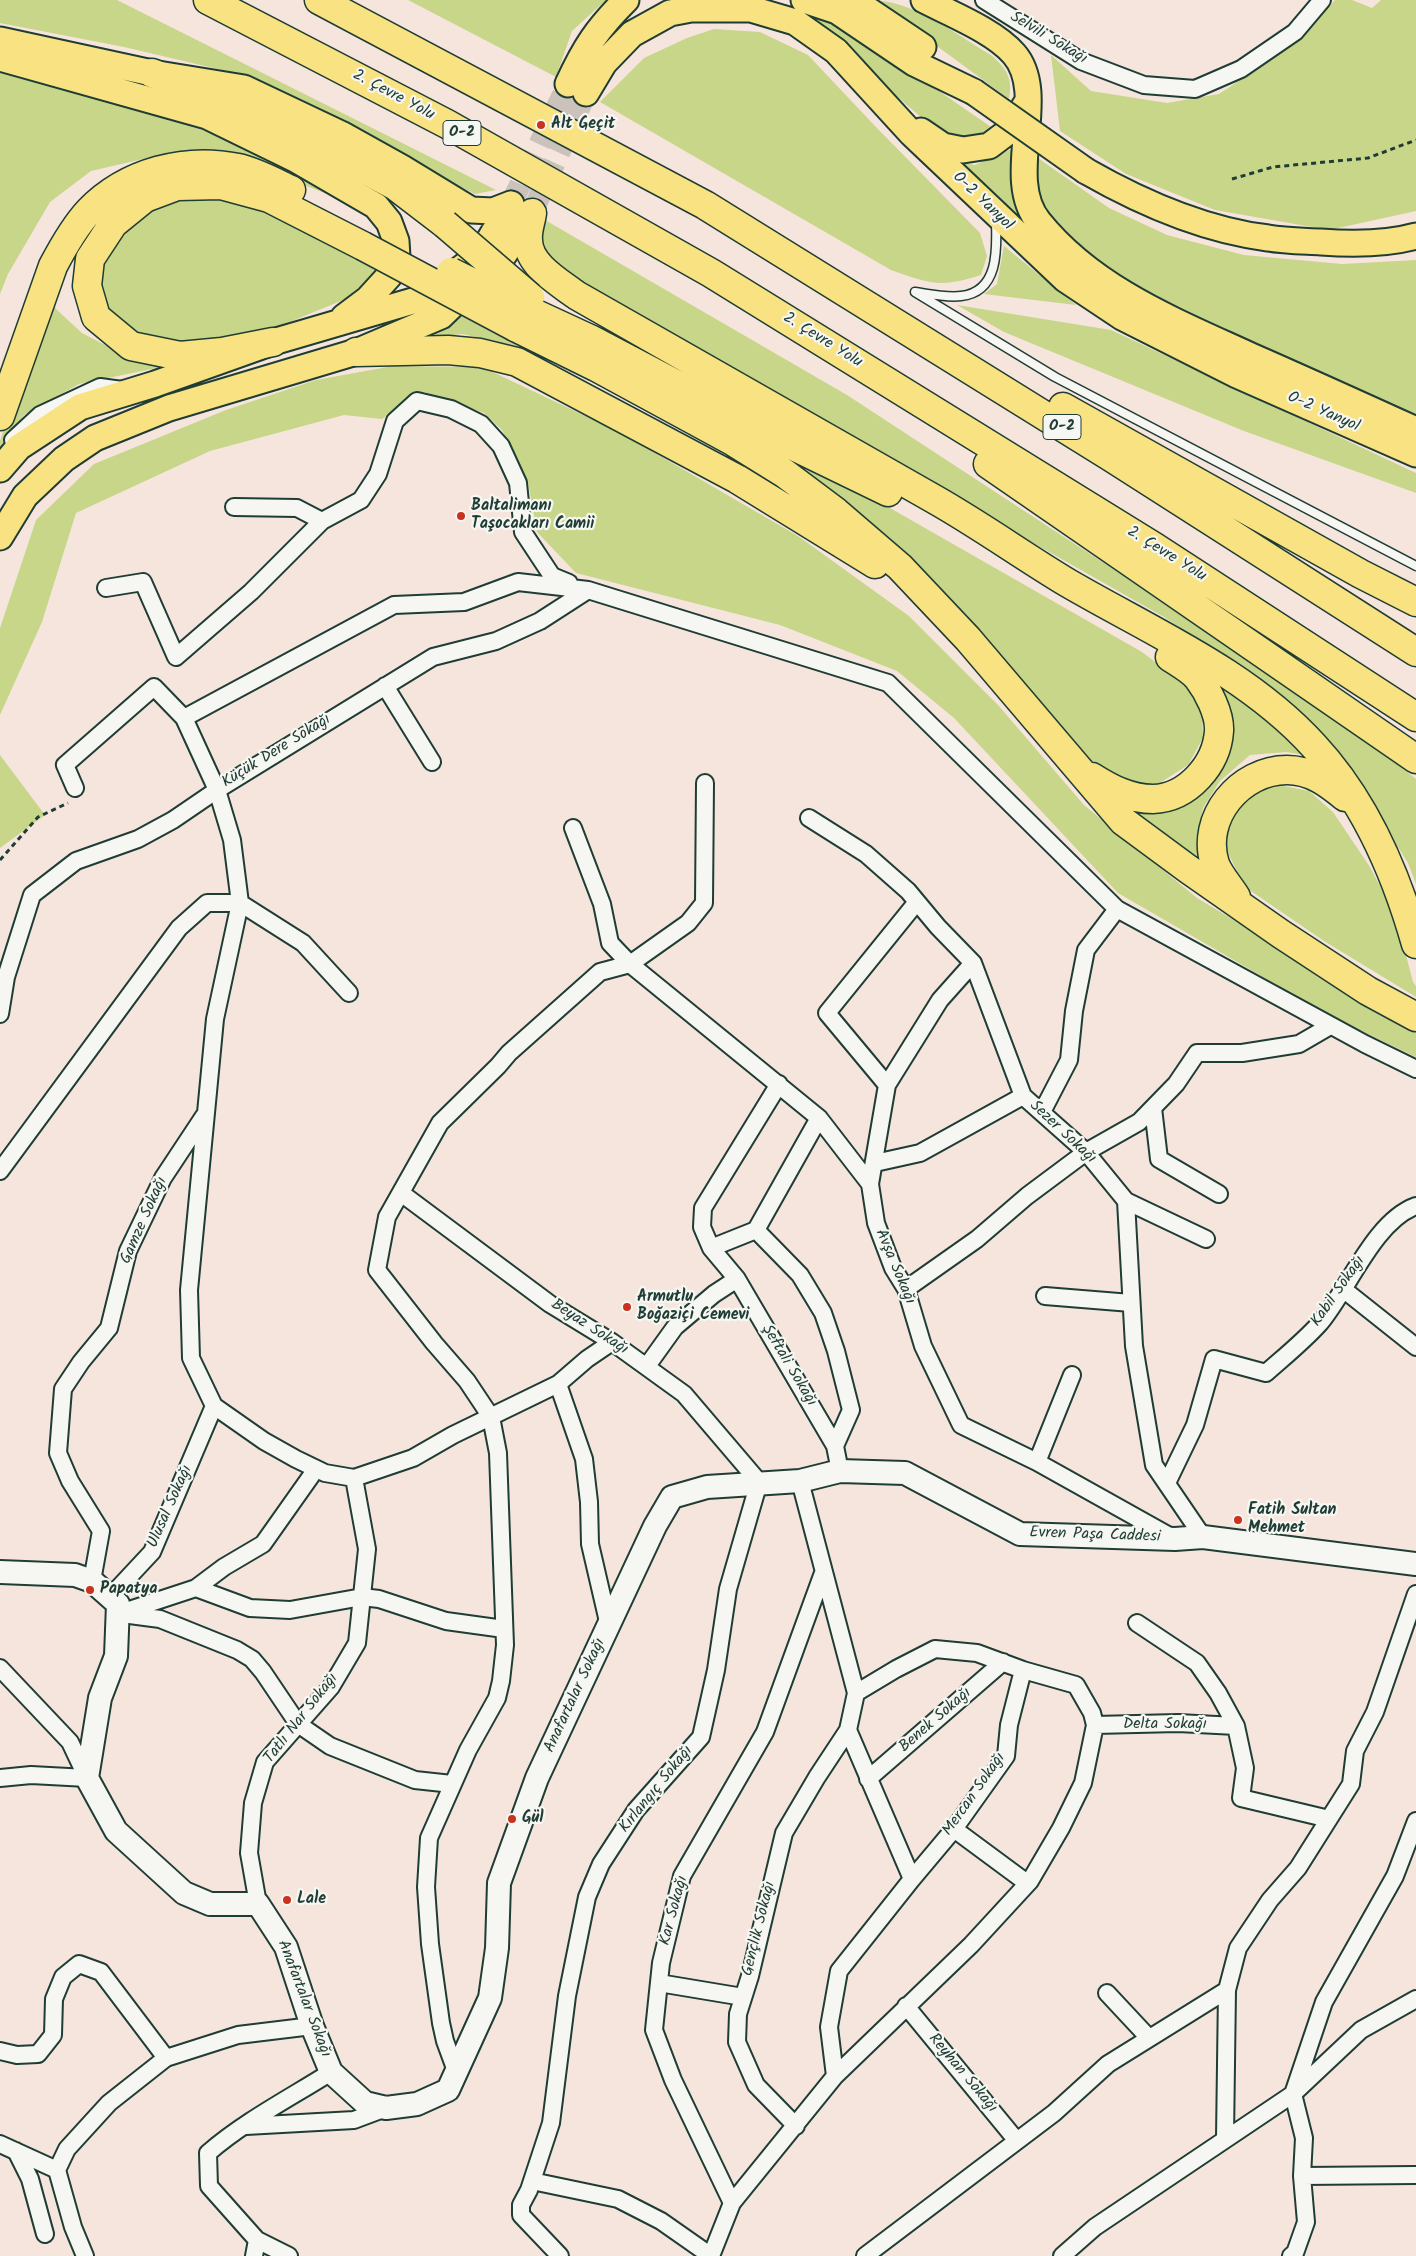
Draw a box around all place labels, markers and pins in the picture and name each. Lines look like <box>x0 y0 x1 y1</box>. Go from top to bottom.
place label: Alt Geçit <box>551 115 615 135</box>
marker: Alt Geçit <box>535 119 547 131</box>
place label: Baltalimanı Taşocakları Camii <box>471 497 594 535</box>
marker: Baltalimanı Taşocakları Camii <box>455 510 467 522</box>
place label: Armutlu Boğaziçi Cemevi <box>637 1288 750 1326</box>
marker: Armutlu Boğaziçi Cemevi <box>621 1301 633 1313</box>
place label: Fatih Sultan Mehmet <box>1248 1501 1336 1539</box>
marker: Fatih Sultan Mehmet <box>1232 1514 1244 1526</box>
place label: Papatya <box>100 1580 157 1600</box>
marker: Papatya <box>84 1584 96 1596</box>
place label: Gül <box>522 1809 543 1829</box>
marker: Gül <box>506 1813 518 1825</box>
place label: Lale <box>297 1890 326 1910</box>
marker: Lale <box>281 1894 293 1906</box>

